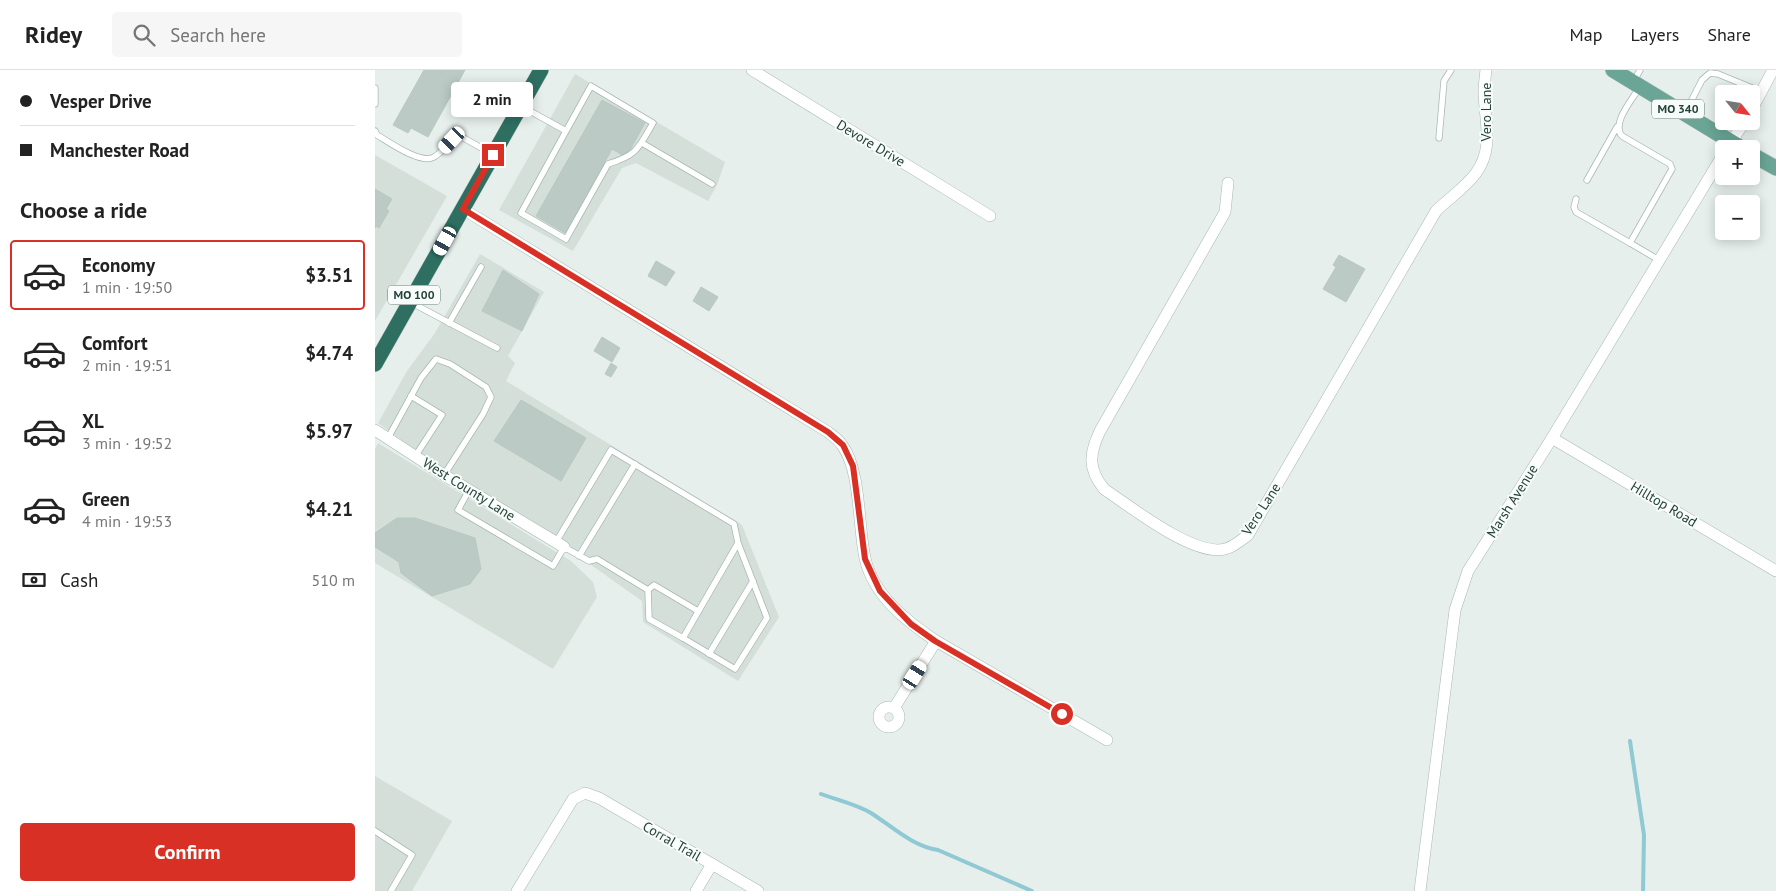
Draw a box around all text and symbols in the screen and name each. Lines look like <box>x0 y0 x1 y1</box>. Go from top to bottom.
search box <box>112 12 462 57</box>
text: Ridey <box>25 19 82 50</box>
icon: search <box>130 21 158 49</box>
text: Search here <box>170 23 266 47</box>
text: Map <box>1570 23 1602 46</box>
text: Layers <box>1630 23 1679 46</box>
text: Share <box>1707 23 1751 46</box>
callout: 2 min <box>452 82 534 118</box>
street label: Vero Lane <box>1477 83 1495 142</box>
north arrow <box>1715 85 1760 130</box>
map controls <box>1715 85 1760 240</box>
text: Vesper Drive <box>50 89 152 113</box>
text: 2 min <box>472 89 512 109</box>
road number: MO 340 <box>1652 100 1704 118</box>
street label: Devore Drive <box>833 115 909 171</box>
car <box>436 124 467 156</box>
text: Manchester Road <box>50 138 189 162</box>
button: + <box>1715 140 1760 185</box>
route end <box>482 144 504 166</box>
button: − <box>1715 195 1760 240</box>
text: Choose a ride <box>20 196 147 224</box>
car <box>431 224 458 258</box>
icon: car <box>22 253 67 298</box>
text: Economy <box>82 253 155 277</box>
text: $3.51 <box>305 263 353 287</box>
text: 1 min · 19:50 <box>82 277 172 297</box>
road number: MO 100 <box>388 286 440 304</box>
icon: car <box>22 331 67 376</box>
text: Comfort <box>82 331 148 355</box>
text: $4.74 <box>305 341 353 365</box>
text: 2 min · 19:51 <box>82 355 172 375</box>
icon: car <box>22 409 67 454</box>
text: XL <box>82 409 104 433</box>
text: $5.97 <box>305 419 353 443</box>
text: 3 min · 19:52 <box>82 433 172 453</box>
street label: West County Lane <box>419 453 519 525</box>
street label: Marsh Avenue <box>1482 461 1542 541</box>
street label: Hilltop Road <box>1627 477 1701 531</box>
street label: Vero Lane <box>1237 479 1285 539</box>
icon: car <box>22 487 67 532</box>
text: Green <box>82 487 130 511</box>
text: $4.21 <box>305 497 353 521</box>
text: 4 min · 19:53 <box>82 511 172 531</box>
icon: cash <box>20 566 48 594</box>
text: Cash <box>60 568 98 592</box>
text: 510 m <box>312 570 355 590</box>
car <box>900 658 929 692</box>
route start <box>1051 703 1073 725</box>
street label: Corral Trail <box>639 817 705 865</box>
button: Confirm <box>20 823 355 881</box>

